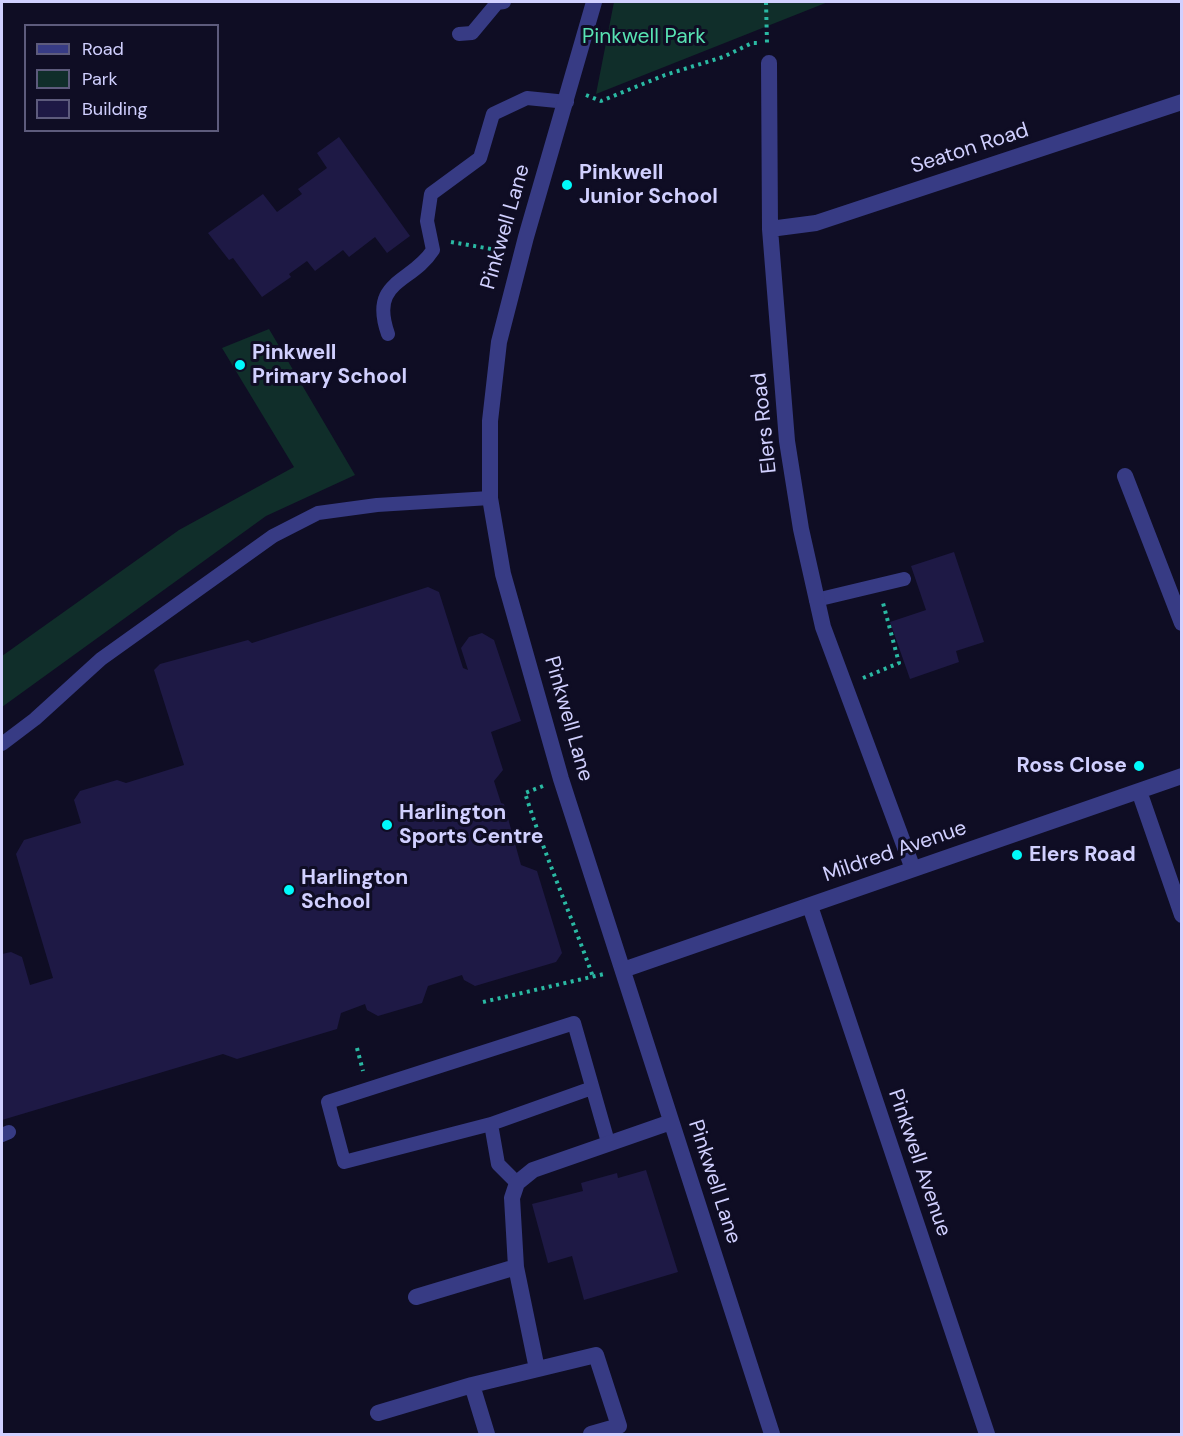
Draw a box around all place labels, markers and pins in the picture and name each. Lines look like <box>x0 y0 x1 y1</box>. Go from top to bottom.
place label: Pinkwell Junior School <box>579 160 718 210</box>
marker: Pinkwell Junior School <box>560 178 574 192</box>
place label: Pinkwell Primary School <box>252 340 407 390</box>
marker: Pinkwell Primary School <box>233 358 247 372</box>
place label: Ross Close <box>1017 753 1127 779</box>
marker: Ross Close <box>1132 759 1146 773</box>
place label: Harlington Sports Centre <box>399 800 543 850</box>
marker: Harlington Sports Centre <box>380 818 394 832</box>
place label: Elers Road <box>1029 842 1136 868</box>
marker: Elers Road <box>1010 848 1024 862</box>
place label: Harlington School <box>301 865 408 915</box>
marker: Harlington School <box>282 883 296 897</box>

